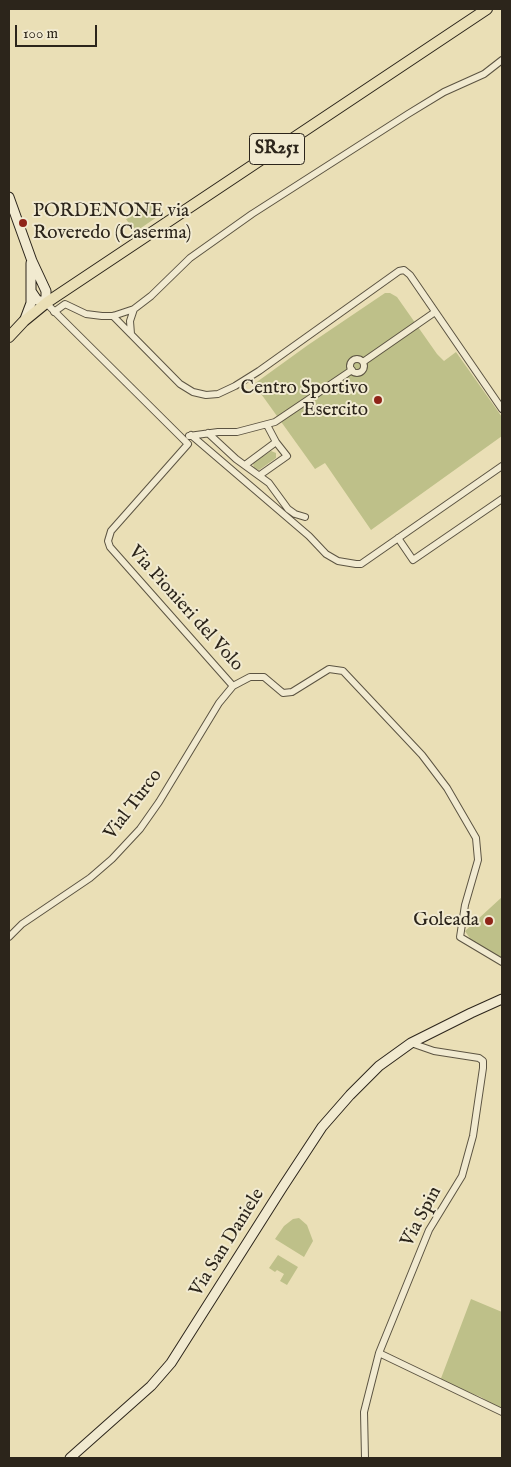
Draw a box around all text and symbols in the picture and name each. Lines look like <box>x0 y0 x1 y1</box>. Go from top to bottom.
scale bar <box>18 15 100 47</box>
text: 100 m <box>23 24 58 43</box>
road number: SR251 <box>250 134 304 164</box>
place label: PORDENONE via Roveredo (Caserma) <box>33 201 191 245</box>
marker: PORDENONE via Roveredo (Caserma) <box>17 217 29 229</box>
place label: Centro Sportivo Esercito <box>241 378 368 422</box>
marker: Centro Sportivo Esercito <box>372 394 384 406</box>
street label: Via Pionieri del Volo <box>123 541 247 677</box>
street label: Vial Turco <box>100 765 168 845</box>
place label: Goleada <box>413 910 479 932</box>
marker: Goleada <box>483 915 495 927</box>
street label: Via Spin <box>397 1183 447 1251</box>
street label: Via San Daniele <box>186 1185 270 1301</box>

